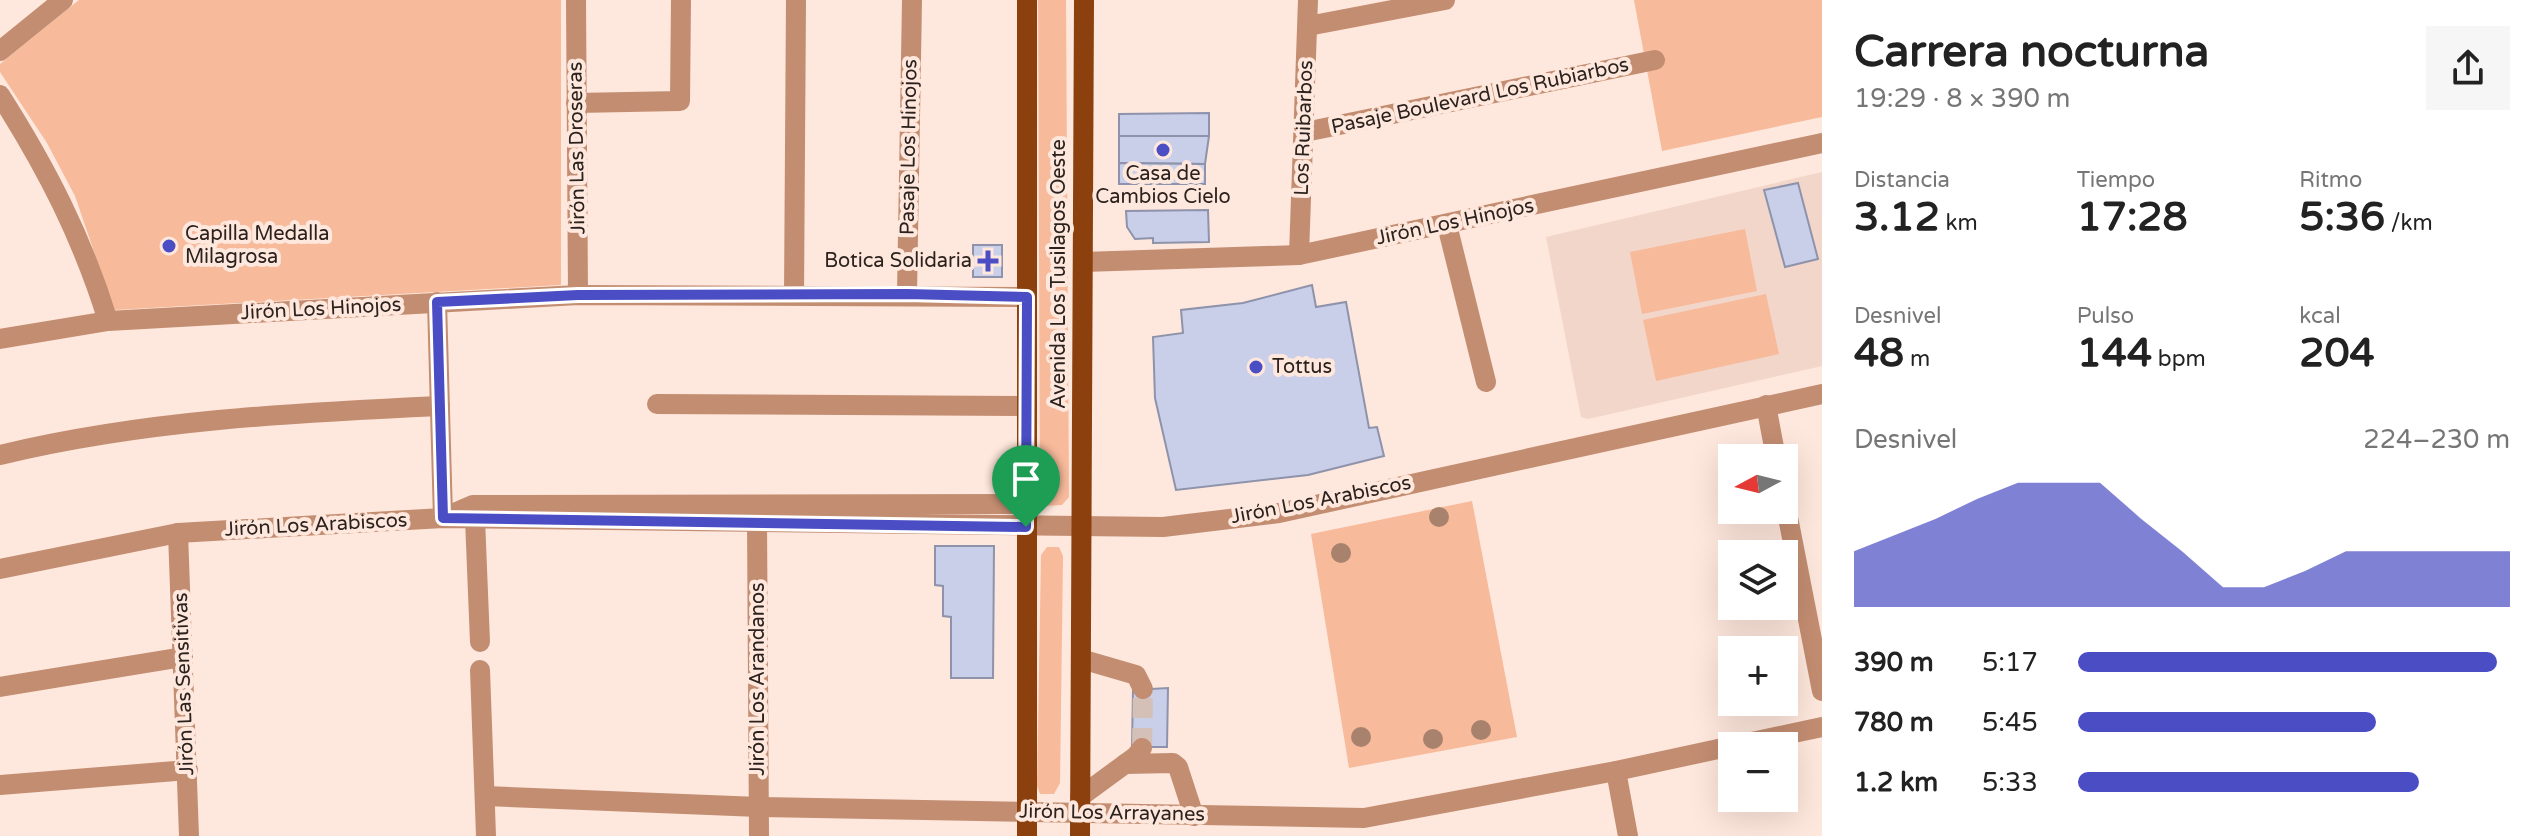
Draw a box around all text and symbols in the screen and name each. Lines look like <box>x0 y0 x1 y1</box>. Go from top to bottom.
text: Carrera nocturna <box>1854 26 2209 79</box>
button: share <box>2426 26 2510 110</box>
street label: Pasaje Boulevard Los Rubiarbos <box>1329 53 1631 139</box>
street label: Pasaje Los Hinojos <box>895 59 923 235</box>
street label: Los Ruibarbos <box>1290 60 1318 196</box>
street label: Jirón Las Droseras <box>563 62 591 234</box>
text: 19:29 · 8 × 390 m <box>1854 83 2070 114</box>
street label: Avenida Los Tusilagos Oeste <box>1047 139 1071 409</box>
marker: Casa de Cambios Cielo <box>1154 141 1172 159</box>
place label: Casa de Cambios Cielo <box>1095 162 1231 209</box>
text: Distancia <box>1854 167 1950 193</box>
text: Tiempo <box>2077 167 2155 193</box>
text: Ritmo <box>2299 167 2362 193</box>
text: 3.12 <box>1854 193 1940 241</box>
text: 17:28 <box>2077 193 2188 241</box>
text: 5:36 <box>2299 193 2385 241</box>
street label: Jirón Los Hinojos <box>1374 194 1536 250</box>
text: km <box>1940 210 1978 236</box>
text: /km <box>2385 210 2433 236</box>
place label: Capilla Medalla Milagrosa <box>185 222 330 269</box>
marker: Capilla Medalla Milagrosa <box>160 237 178 255</box>
place label: Botica Solidaria <box>824 249 972 273</box>
marker: Botica Solidaria <box>979 252 997 270</box>
street label: Jirón Los Hinojos <box>240 293 402 325</box>
text: Desnivel <box>1854 303 1941 329</box>
text: Pulso <box>2077 303 2134 329</box>
text: kcal <box>2299 303 2341 329</box>
text: 48 <box>1854 329 1904 377</box>
text: 144 <box>2077 329 2152 377</box>
text: 204 <box>2299 329 2375 377</box>
text: m <box>1904 346 1930 372</box>
text: bpm <box>2152 346 2206 372</box>
place label: Tottus <box>1272 355 1332 379</box>
marker: Tottus <box>1247 358 1265 376</box>
text: Desnivel <box>1854 424 1957 455</box>
text: 224–230 m <box>2363 424 2510 455</box>
north arrow <box>1718 444 1798 524</box>
map controls <box>1718 444 1798 812</box>
pin <box>992 445 1060 527</box>
icon: arrive <box>1004 457 1048 501</box>
street label: Jirón Los Arabiscos <box>1229 471 1413 529</box>
street label: Jirón Los Arabiscos <box>224 508 408 542</box>
button: layers <box>1718 540 1798 620</box>
street label: Jirón Los Arandanos <box>746 582 770 776</box>
street label: Jirón Las Sensitivas <box>169 592 199 776</box>
button: + <box>1718 636 1798 716</box>
text: 390 m <box>1854 647 1934 678</box>
text: 5:17 <box>1982 647 2038 678</box>
text: 780 m <box>1854 707 1934 738</box>
text: 5:45 <box>1982 707 2038 738</box>
button: − <box>1718 732 1798 812</box>
text: 1.2 km <box>1854 767 1938 798</box>
text: 5:33 <box>1982 767 2038 798</box>
street label: Jirón Los Arrayanes <box>1019 799 1205 827</box>

